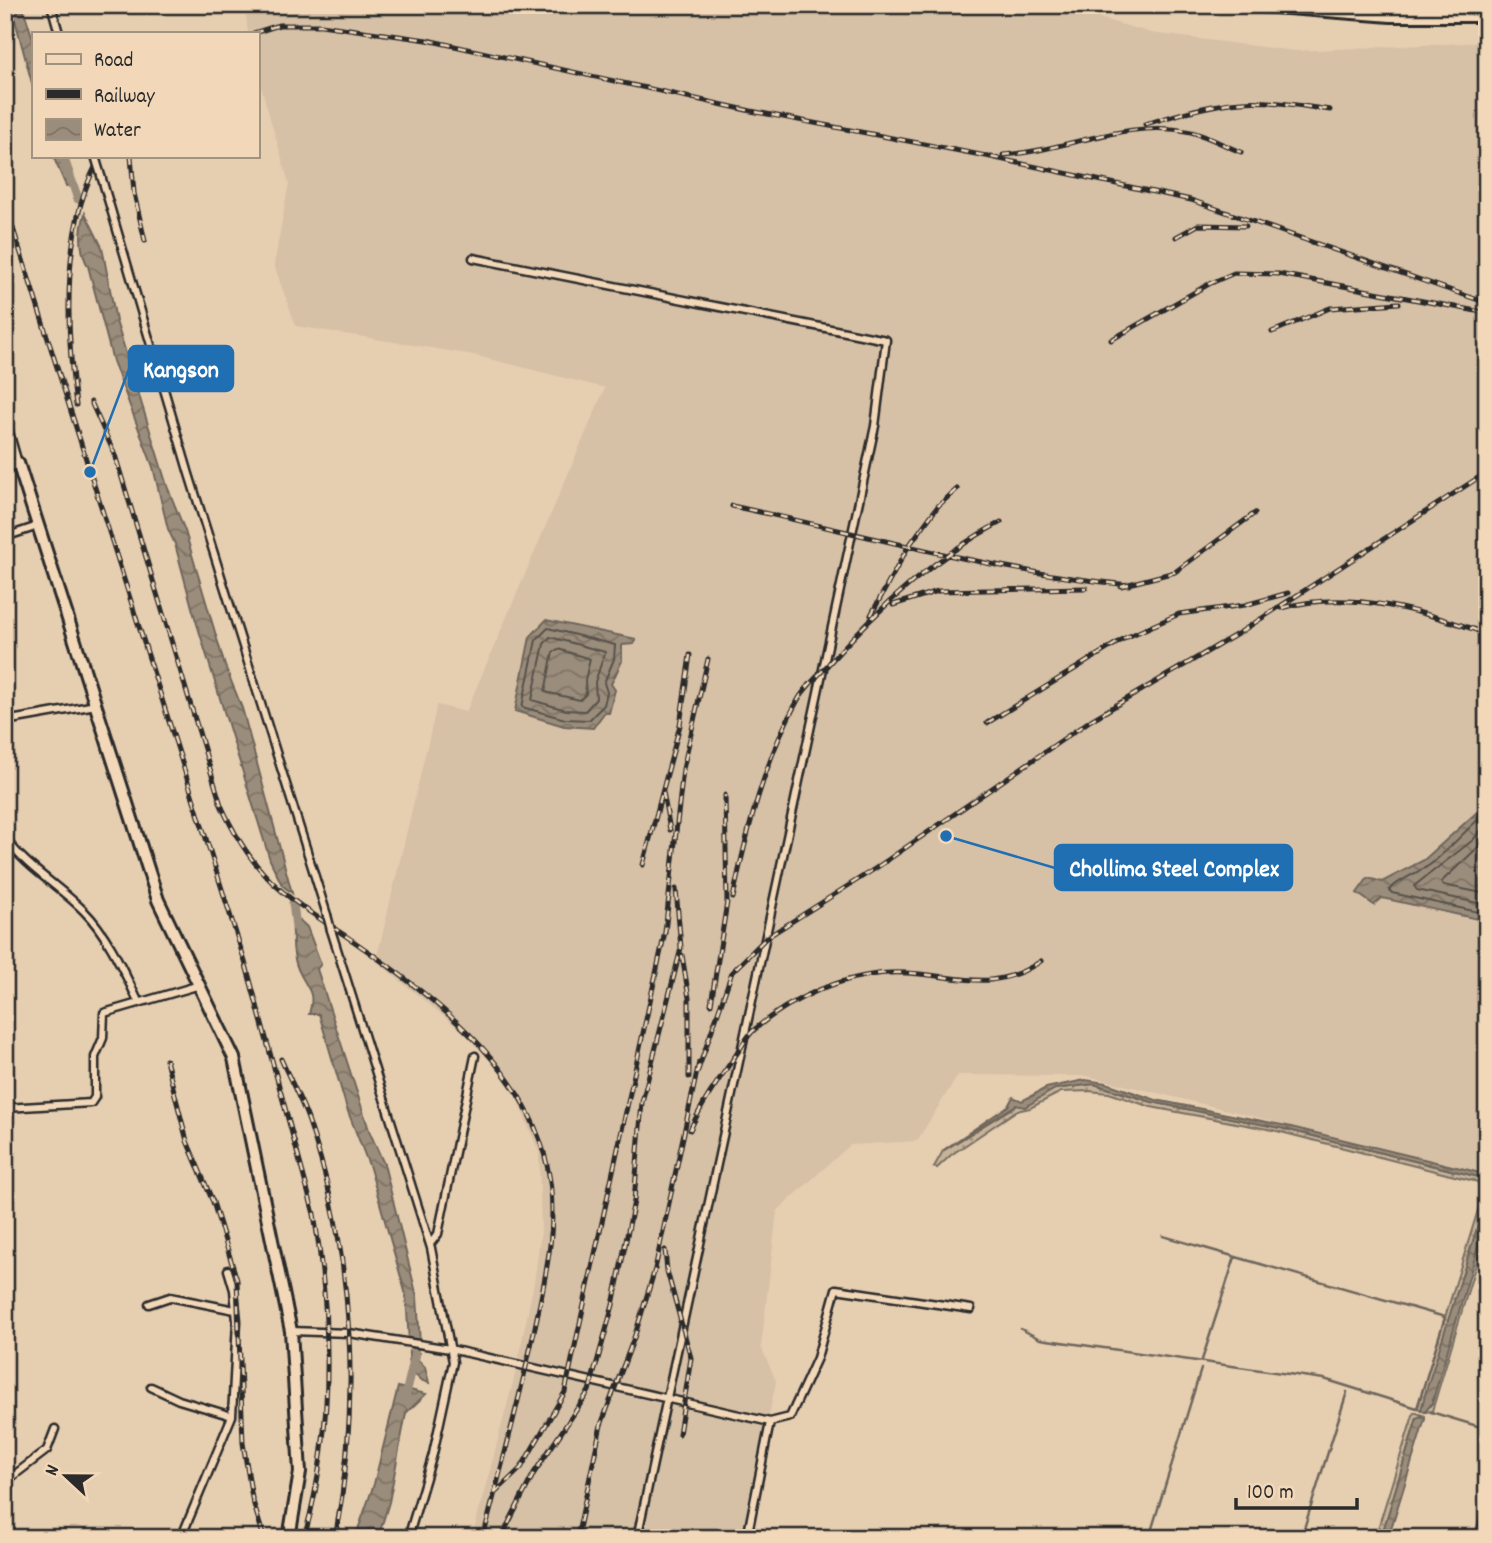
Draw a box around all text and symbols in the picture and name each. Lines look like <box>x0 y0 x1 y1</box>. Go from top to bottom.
legend <box>32 32 259 158</box>
text: Road <box>94 47 133 77</box>
text: Railway <box>94 83 155 113</box>
text: Water <box>94 117 141 147</box>
callout: Kangson <box>129 346 233 391</box>
text: Kangson <box>143 355 219 389</box>
callout: Chollima Steel Complex <box>1055 845 1292 890</box>
text: Chollima Steel Complex <box>1069 854 1279 888</box>
north arrow <box>32 1442 102 1512</box>
text: N <box>39 1462 68 1480</box>
scale bar <box>1236 1466 1357 1510</box>
text: 100 m <box>1247 1479 1294 1509</box>

